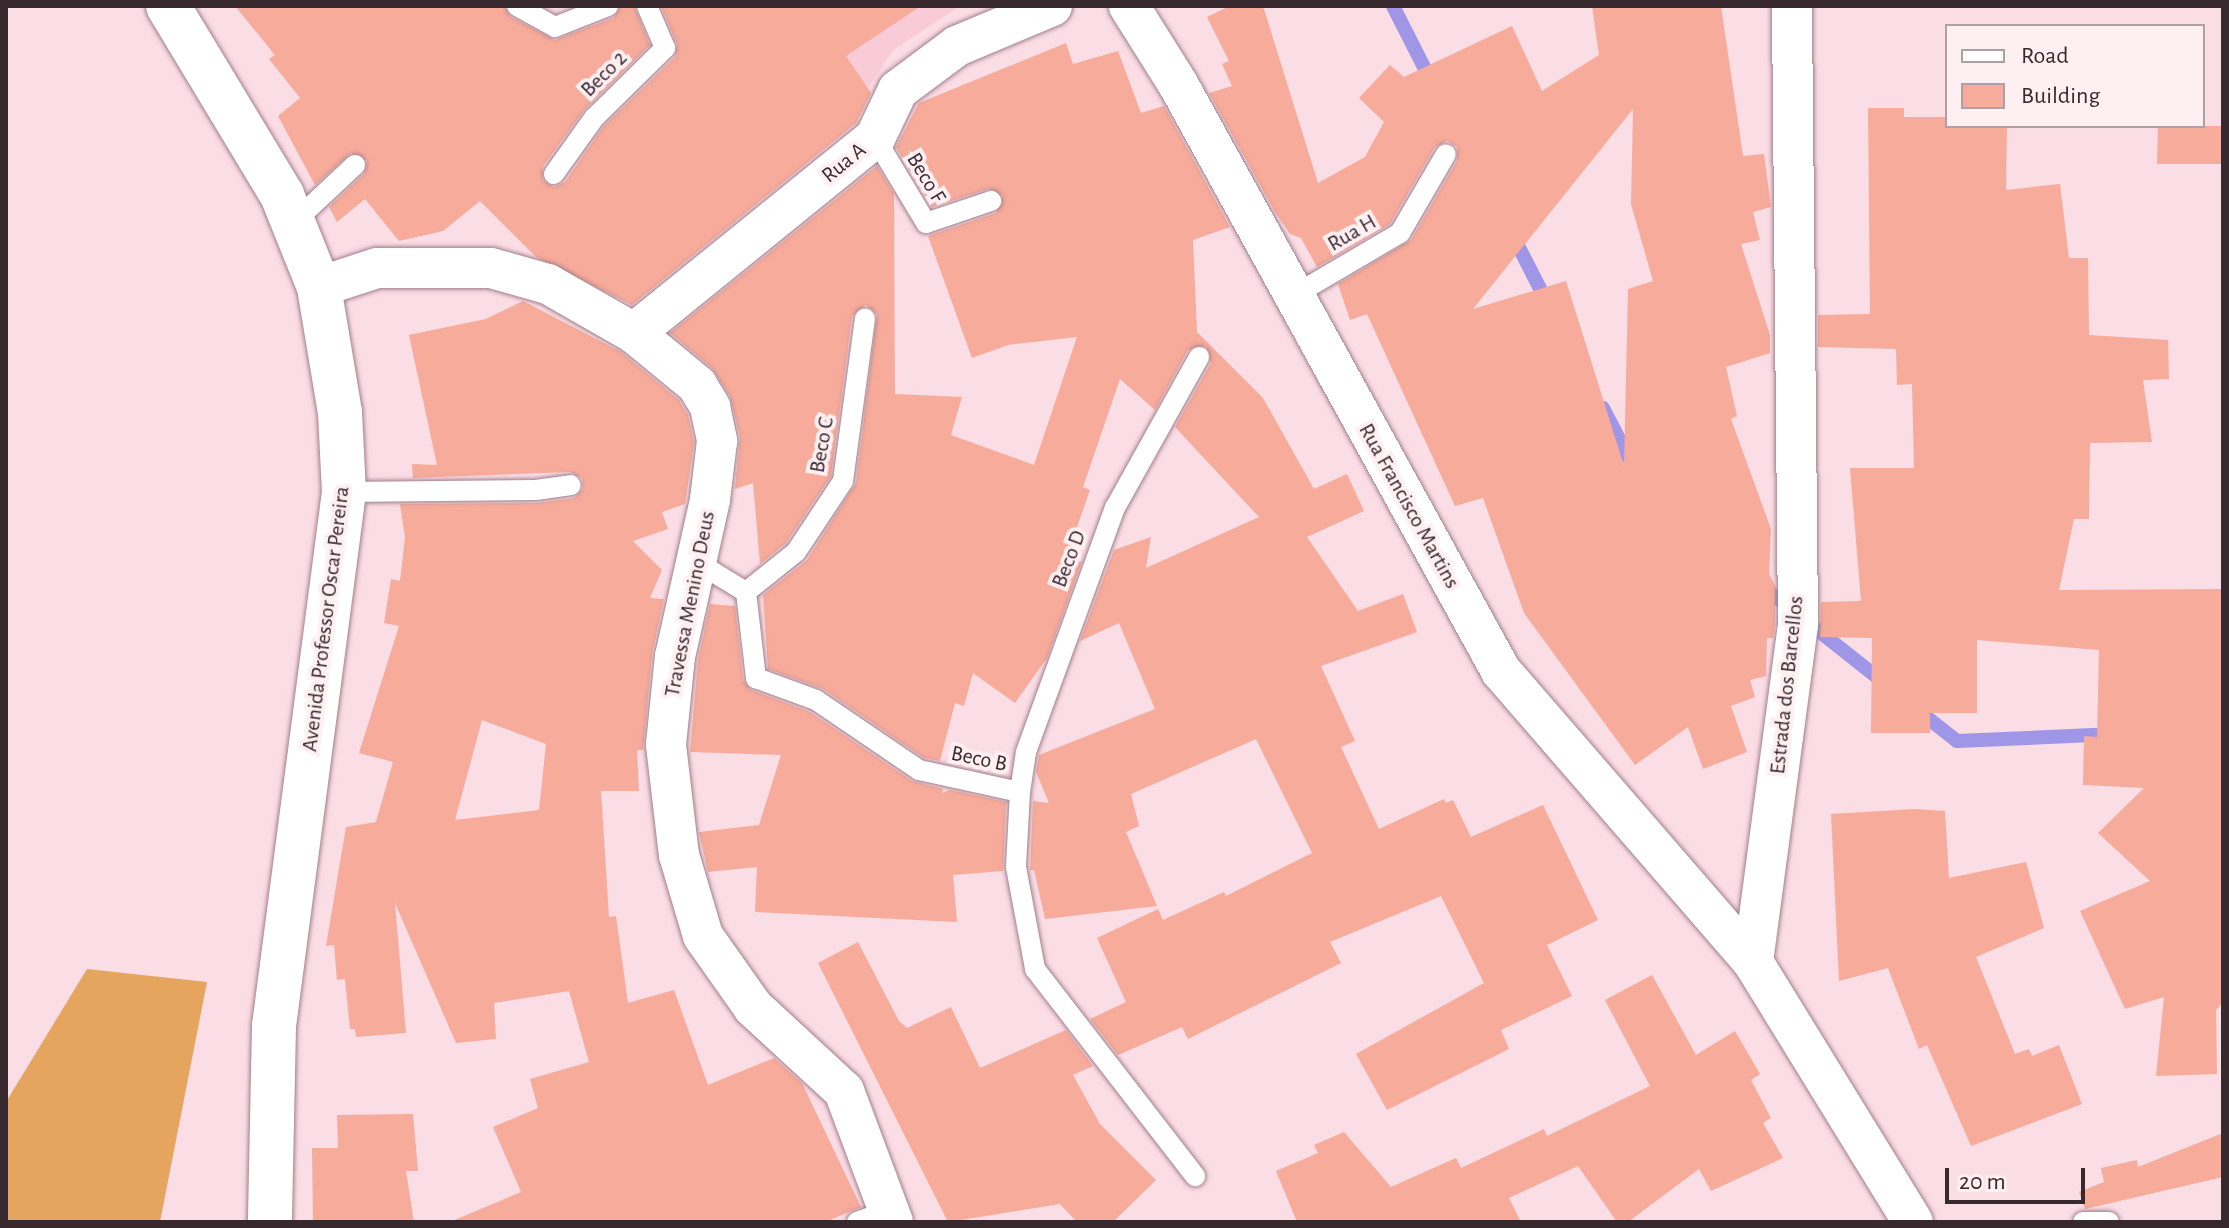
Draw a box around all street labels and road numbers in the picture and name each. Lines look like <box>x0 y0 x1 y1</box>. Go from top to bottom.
street label: Beco 2 <box>575 45 633 103</box>
street label: Rua A <box>816 137 872 189</box>
street label: Beco F <box>901 148 951 208</box>
street label: Rua H <box>1323 209 1381 257</box>
street label: Beco C <box>804 415 840 475</box>
street label: Rua Francisco Martins <box>1353 419 1465 593</box>
street label: Avenida Professor Oscar Pereira <box>297 485 355 753</box>
street label: Travessa Menino Deus <box>659 509 721 699</box>
street label: Beco D <box>1046 527 1092 591</box>
street label: Estrada dos Barcellos <box>1765 595 1809 775</box>
street label: Beco B <box>949 740 1009 778</box>

